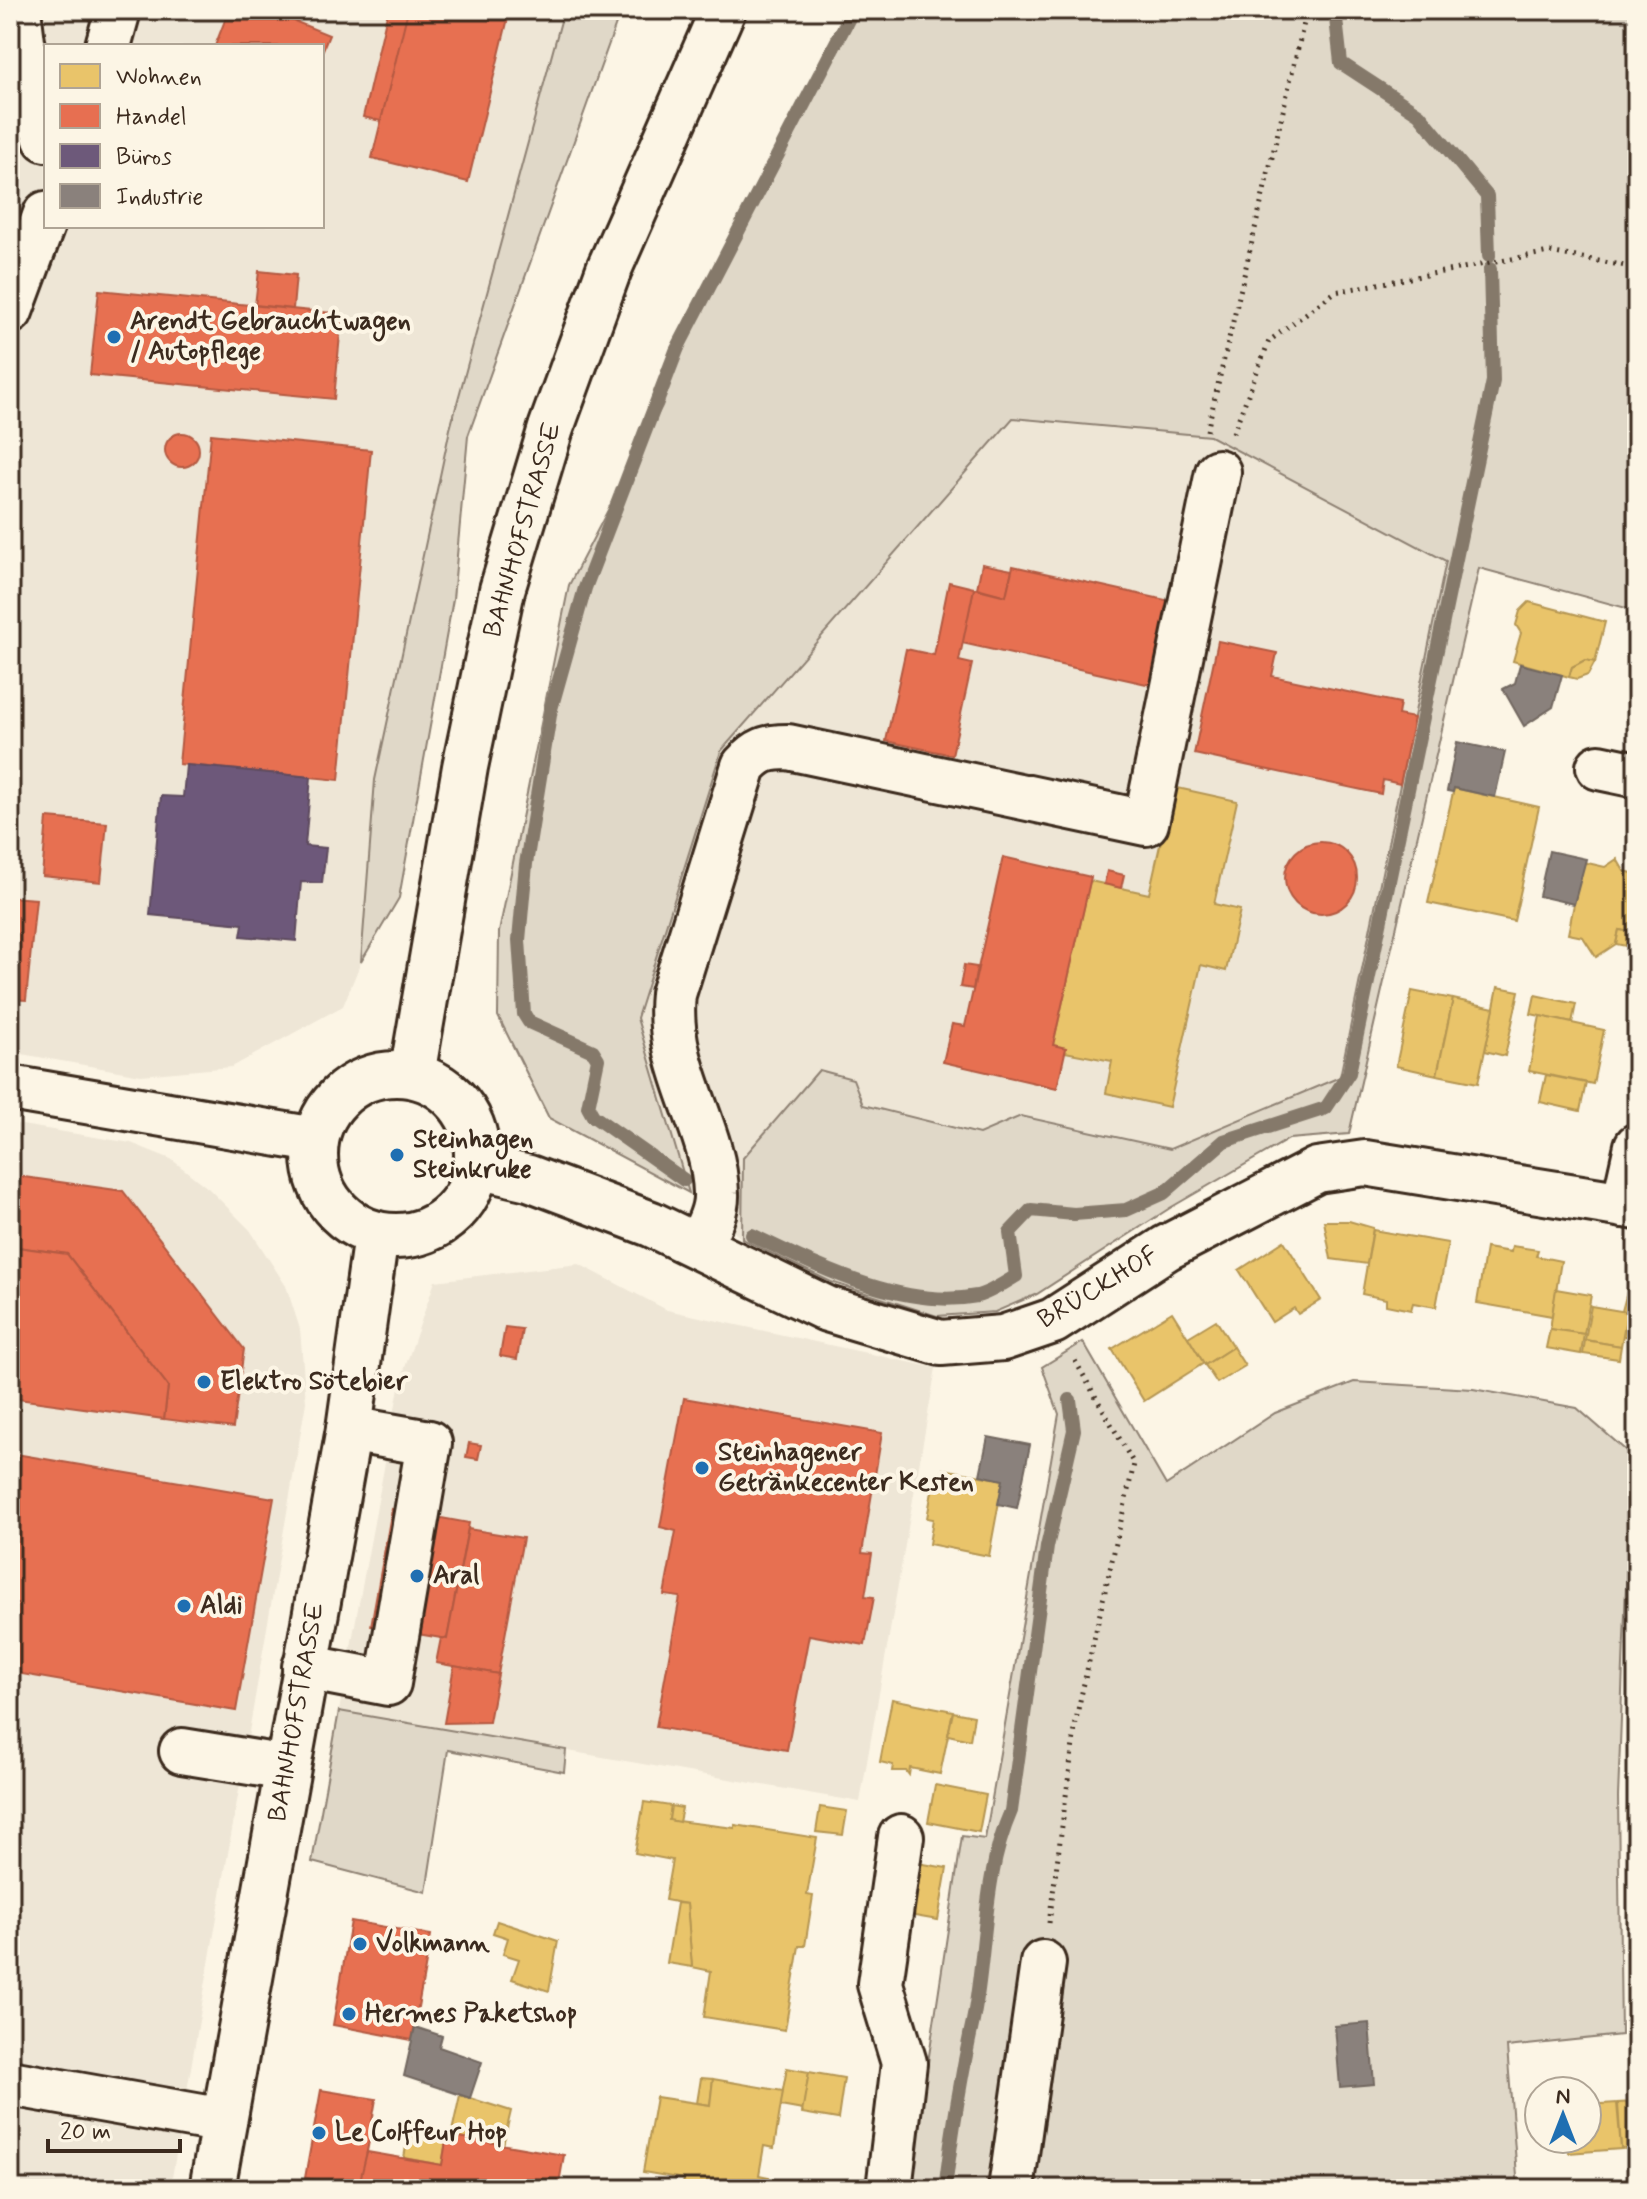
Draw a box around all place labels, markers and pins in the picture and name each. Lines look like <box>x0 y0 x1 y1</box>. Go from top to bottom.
place label: Arendt Gebrauchtwagen / Autopflege <box>130 305 411 370</box>
marker: Arendt Gebrauchtwagen / Autopflege <box>105 328 123 346</box>
place label: Steinhagen Steinkruke <box>413 1123 533 1187</box>
marker: Steinhagen Steinkruke <box>388 1146 406 1164</box>
place label: Elektro Sötebier <box>220 1365 409 1399</box>
marker: Elektro Sötebier <box>195 1373 213 1391</box>
place label: Steinhagener Getränkecenter Kesten <box>718 1436 974 1500</box>
marker: Steinhagener Getränkecenter Kesten <box>693 1459 711 1477</box>
place label: Aral <box>433 1559 479 1593</box>
marker: Aral <box>408 1567 426 1585</box>
place label: Aldi <box>200 1589 243 1623</box>
marker: Aldi <box>175 1597 193 1615</box>
place label: Volkmann <box>376 1927 490 1961</box>
marker: Volkmann <box>351 1935 369 1953</box>
place label: Hermes Paketshop <box>365 1997 577 2031</box>
marker: Hermes Paketshop <box>340 2005 358 2023</box>
place label: Le Colffeur Hop <box>335 2116 507 2150</box>
marker: Le Colffeur Hop <box>310 2124 328 2142</box>

